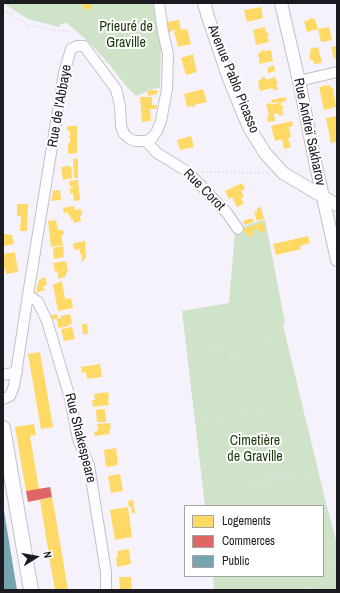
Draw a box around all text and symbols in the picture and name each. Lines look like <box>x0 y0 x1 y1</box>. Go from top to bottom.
park label: Prieuré de Graville <box>99 19 153 52</box>
street label: Avenue Pablo Picasso <box>204 22 262 136</box>
street label: Rue de l'Abbaye <box>44 63 76 149</box>
street label: Rue Andreï Sakharov <box>289 77 329 187</box>
street label: Rue Corot <box>180 166 228 214</box>
street label: Rue Shakespeare <box>61 391 99 485</box>
park label: Cimetière de Graville <box>227 433 283 466</box>
legend <box>184 505 324 577</box>
text: Logements <box>222 513 271 529</box>
text: Commerces <box>222 533 275 549</box>
north arrow <box>16 537 56 577</box>
text: N <box>40 550 55 559</box>
text: Public <box>222 553 249 569</box>

